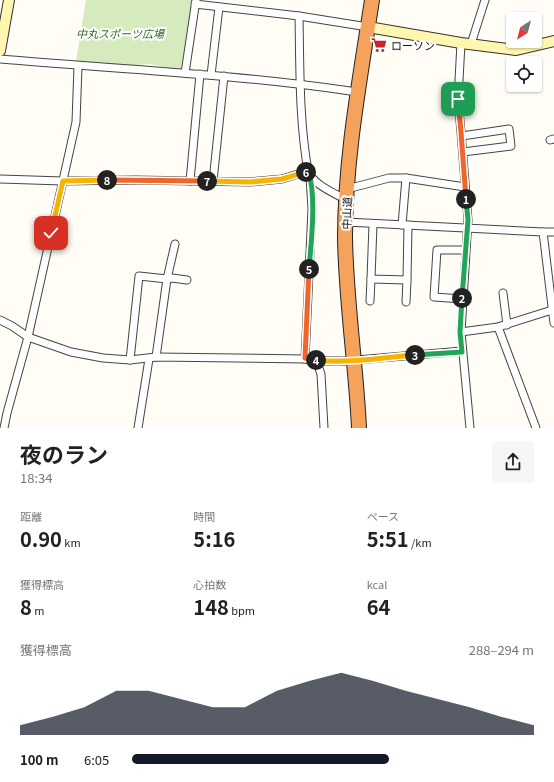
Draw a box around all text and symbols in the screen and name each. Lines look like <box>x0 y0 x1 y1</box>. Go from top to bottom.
north arrow <box>506 12 542 48</box>
map controls <box>506 12 542 92</box>
park label: 中丸スポーツ広場 <box>76 25 166 41</box>
supermarket icon: ローソン <box>370 36 388 54</box>
place label: ローソン <box>391 37 435 53</box>
button: locate <box>506 56 542 92</box>
pin <box>441 82 475 116</box>
icon: arrive <box>447 88 469 110</box>
pin: 6 <box>296 162 316 182</box>
text: 6 <box>303 164 309 180</box>
pin: 8 <box>97 170 117 190</box>
pin: 7 <box>197 171 217 191</box>
text: 8 <box>104 172 110 188</box>
text: 7 <box>204 173 210 189</box>
pin: 1 <box>456 189 476 209</box>
text: 1 <box>463 191 469 207</box>
street label: 中山道 <box>337 196 355 230</box>
pin <box>34 216 68 250</box>
icon: check <box>40 222 62 244</box>
pin: 5 <box>299 259 319 279</box>
text: 5 <box>306 261 312 277</box>
pin: 2 <box>452 288 472 308</box>
text: 2 <box>459 290 465 306</box>
pin: 3 <box>405 345 425 365</box>
text: 3 <box>412 347 418 363</box>
pin: 4 <box>306 350 326 370</box>
text: 4 <box>313 352 319 368</box>
text: 夜のラン <box>20 437 108 469</box>
button: share <box>492 441 534 483</box>
text: 18:34 <box>20 468 52 487</box>
text: 距離 <box>20 508 42 524</box>
text: 時間 <box>193 508 215 524</box>
text: ペース <box>367 508 399 524</box>
text: 0.90 <box>20 524 62 553</box>
text: 5:16 <box>193 524 235 553</box>
text: 5:51 <box>367 524 409 553</box>
text: km <box>62 534 81 550</box>
text: /km <box>409 534 432 550</box>
text: 獲得標高 <box>20 576 64 592</box>
text: 心拍数 <box>193 576 226 592</box>
text: kcal <box>367 576 387 592</box>
text: 8 <box>20 592 32 621</box>
text: 148 <box>193 592 229 621</box>
text: 64 <box>367 592 390 621</box>
text: m <box>32 602 44 618</box>
text: bpm <box>229 602 255 618</box>
text: 獲得標高 <box>20 640 72 659</box>
text: 288–294 m <box>469 640 534 659</box>
text: 100 m <box>20 750 59 769</box>
text: 6:05 <box>84 750 109 769</box>

